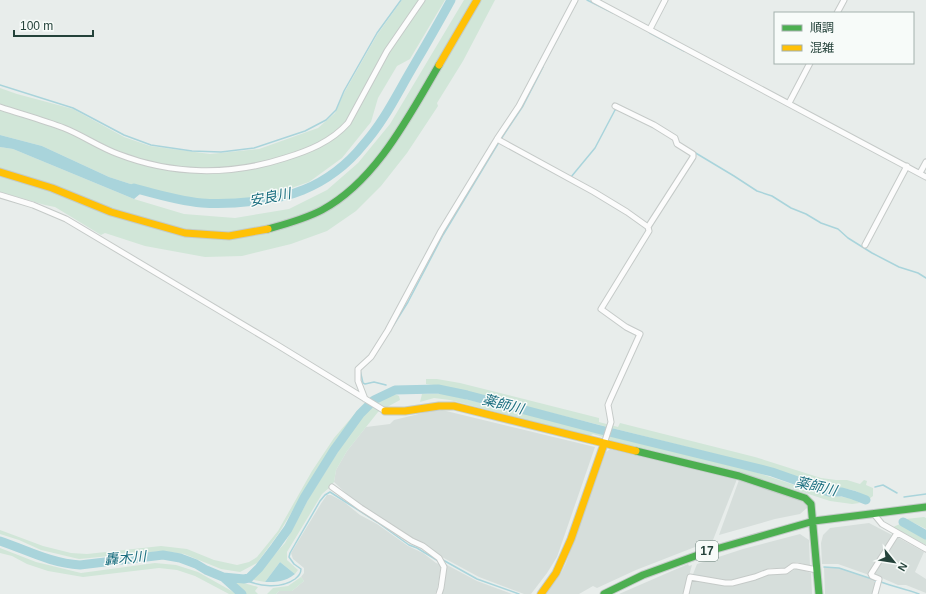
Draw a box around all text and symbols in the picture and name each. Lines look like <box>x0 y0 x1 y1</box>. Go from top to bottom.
scale bar <box>14 12 93 38</box>
legend <box>774 12 914 64</box>
text: 100 m <box>20 19 53 33</box>
text: 順調 <box>810 21 834 35</box>
text: 混雑 <box>810 41 834 55</box>
water label: 安良川 <box>248 185 294 209</box>
water label: 薬師川 <box>481 391 527 417</box>
water label: 薬師川 <box>794 473 840 499</box>
road number: 17 <box>696 541 718 561</box>
north arrow <box>874 542 914 582</box>
water label: 轟木川 <box>103 548 149 568</box>
text: N <box>895 561 910 573</box>

